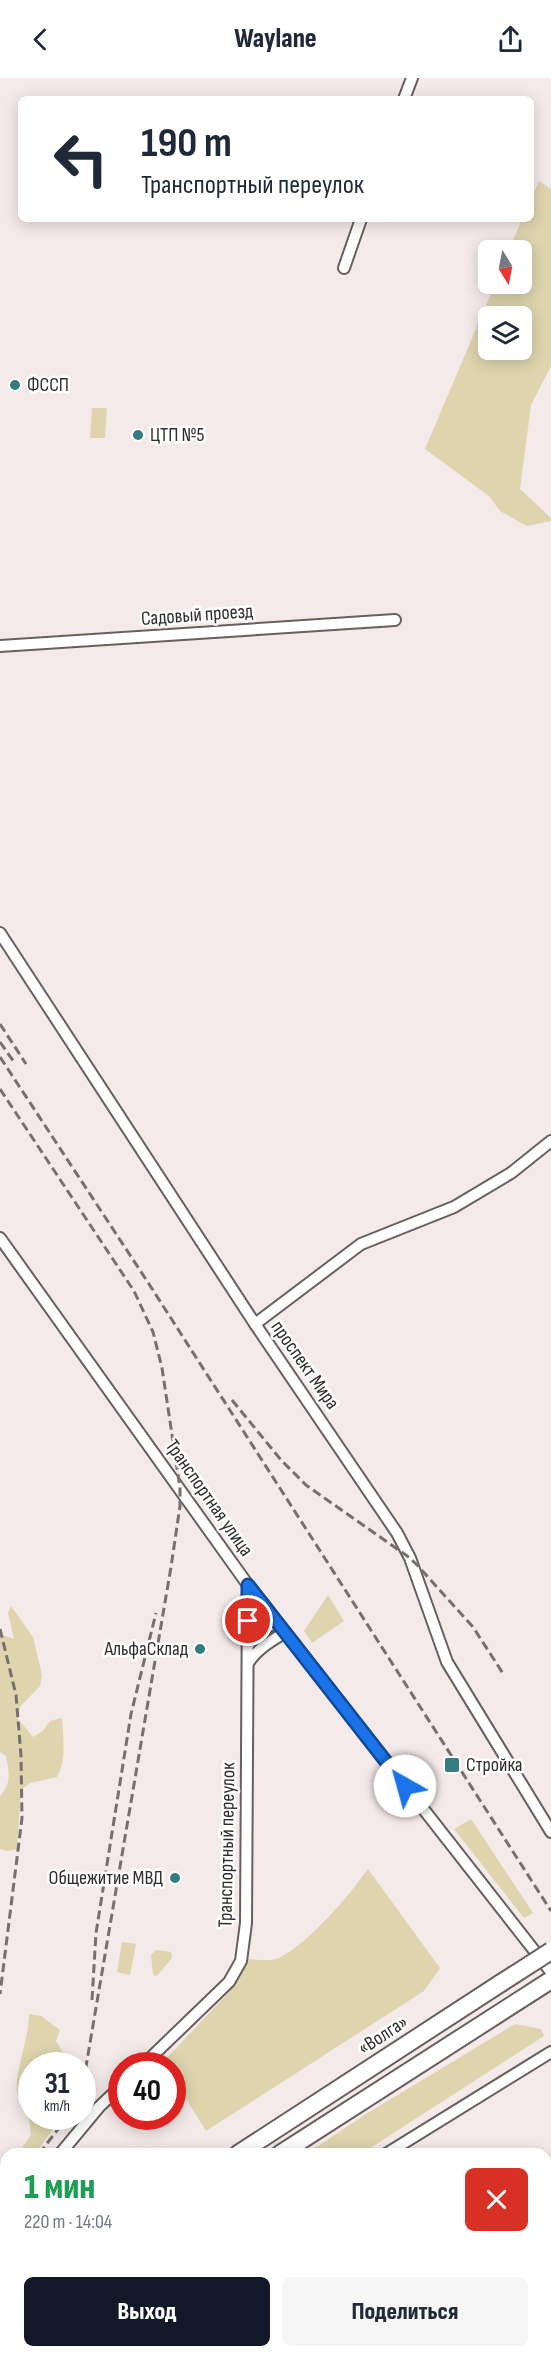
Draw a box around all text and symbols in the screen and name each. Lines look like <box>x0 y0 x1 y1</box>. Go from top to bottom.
icon: back <box>24 23 57 56</box>
text: Waylane <box>234 23 317 55</box>
icon: share <box>494 23 527 56</box>
text: 190 m <box>141 118 232 169</box>
icon: left <box>42 120 120 198</box>
text: Транспортный переулок <box>141 169 364 201</box>
north arrow <box>478 240 532 294</box>
map controls <box>478 240 532 360</box>
button: layers <box>478 306 532 360</box>
place label: ФССП <box>27 373 69 397</box>
marker: ФССП <box>8 378 22 392</box>
place label: ЦТП №5 <box>150 423 205 447</box>
marker: ЦТП №5 <box>131 428 145 442</box>
street label: Садовый проезд <box>140 599 254 631</box>
street label: проспект Мира <box>266 1316 344 1414</box>
street label: Транспортная улица <box>160 1435 258 1561</box>
pin <box>222 1595 273 1646</box>
icon: arrive <box>231 1604 264 1637</box>
place label: АльфаСклад <box>103 1637 189 1661</box>
marker: АльфаСклад <box>193 1642 207 1656</box>
place label: Стройка <box>466 1753 523 1777</box>
position arrow <box>373 1754 437 1818</box>
marker: Стройка <box>443 1756 461 1774</box>
street label: Транспортный переулок <box>214 1762 240 1928</box>
place label: Общежитие МВД <box>49 1866 163 1890</box>
marker: Общежитие МВД <box>168 1871 182 1885</box>
street label: «Волга» <box>353 2010 413 2060</box>
speed limit sign: 40 <box>108 2052 186 2130</box>
text: 31 <box>44 2066 70 2102</box>
text: km/h <box>44 2097 70 2116</box>
text: 1 мин <box>24 2166 95 2209</box>
button: close <box>465 2168 528 2231</box>
text: 220 m · 14:04 <box>24 2210 112 2234</box>
button: Выход <box>24 2277 270 2346</box>
button: Поделиться <box>282 2277 528 2346</box>

